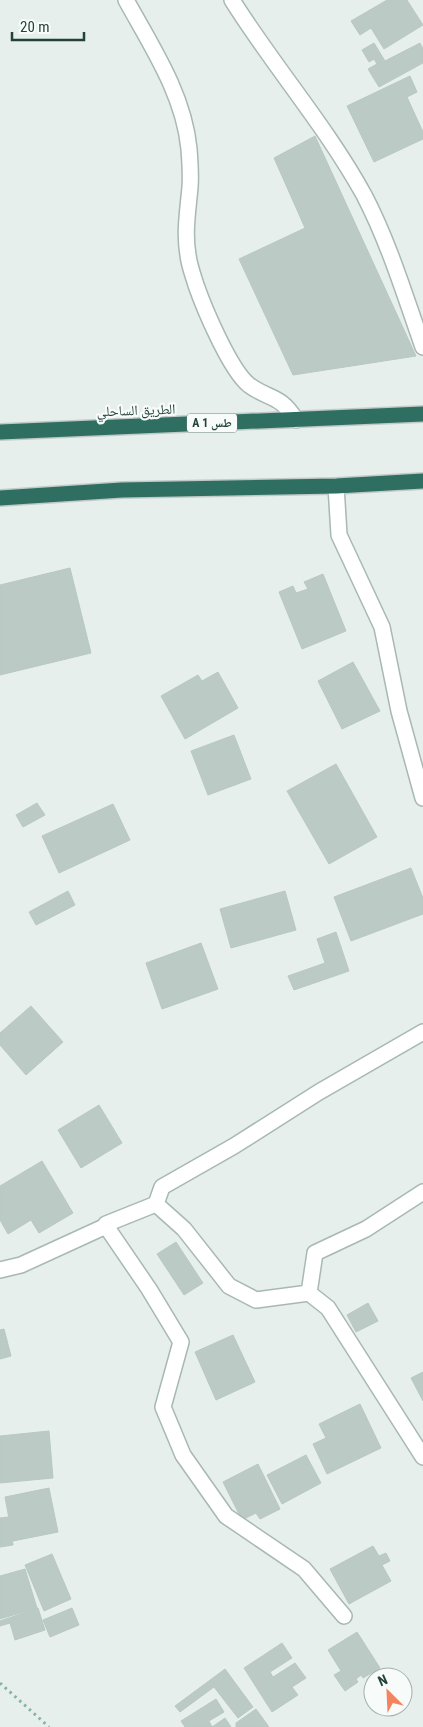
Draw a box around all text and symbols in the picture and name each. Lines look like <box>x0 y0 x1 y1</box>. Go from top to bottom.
scale bar <box>12 10 85 42</box>
text: 20 m <box>20 18 50 36</box>
street label: الطريق الساحلي <box>96 401 176 423</box>
road number: A 1 طس <box>187 413 237 432</box>
north arrow <box>363 1667 413 1717</box>
text: N <box>376 1671 390 1689</box>

